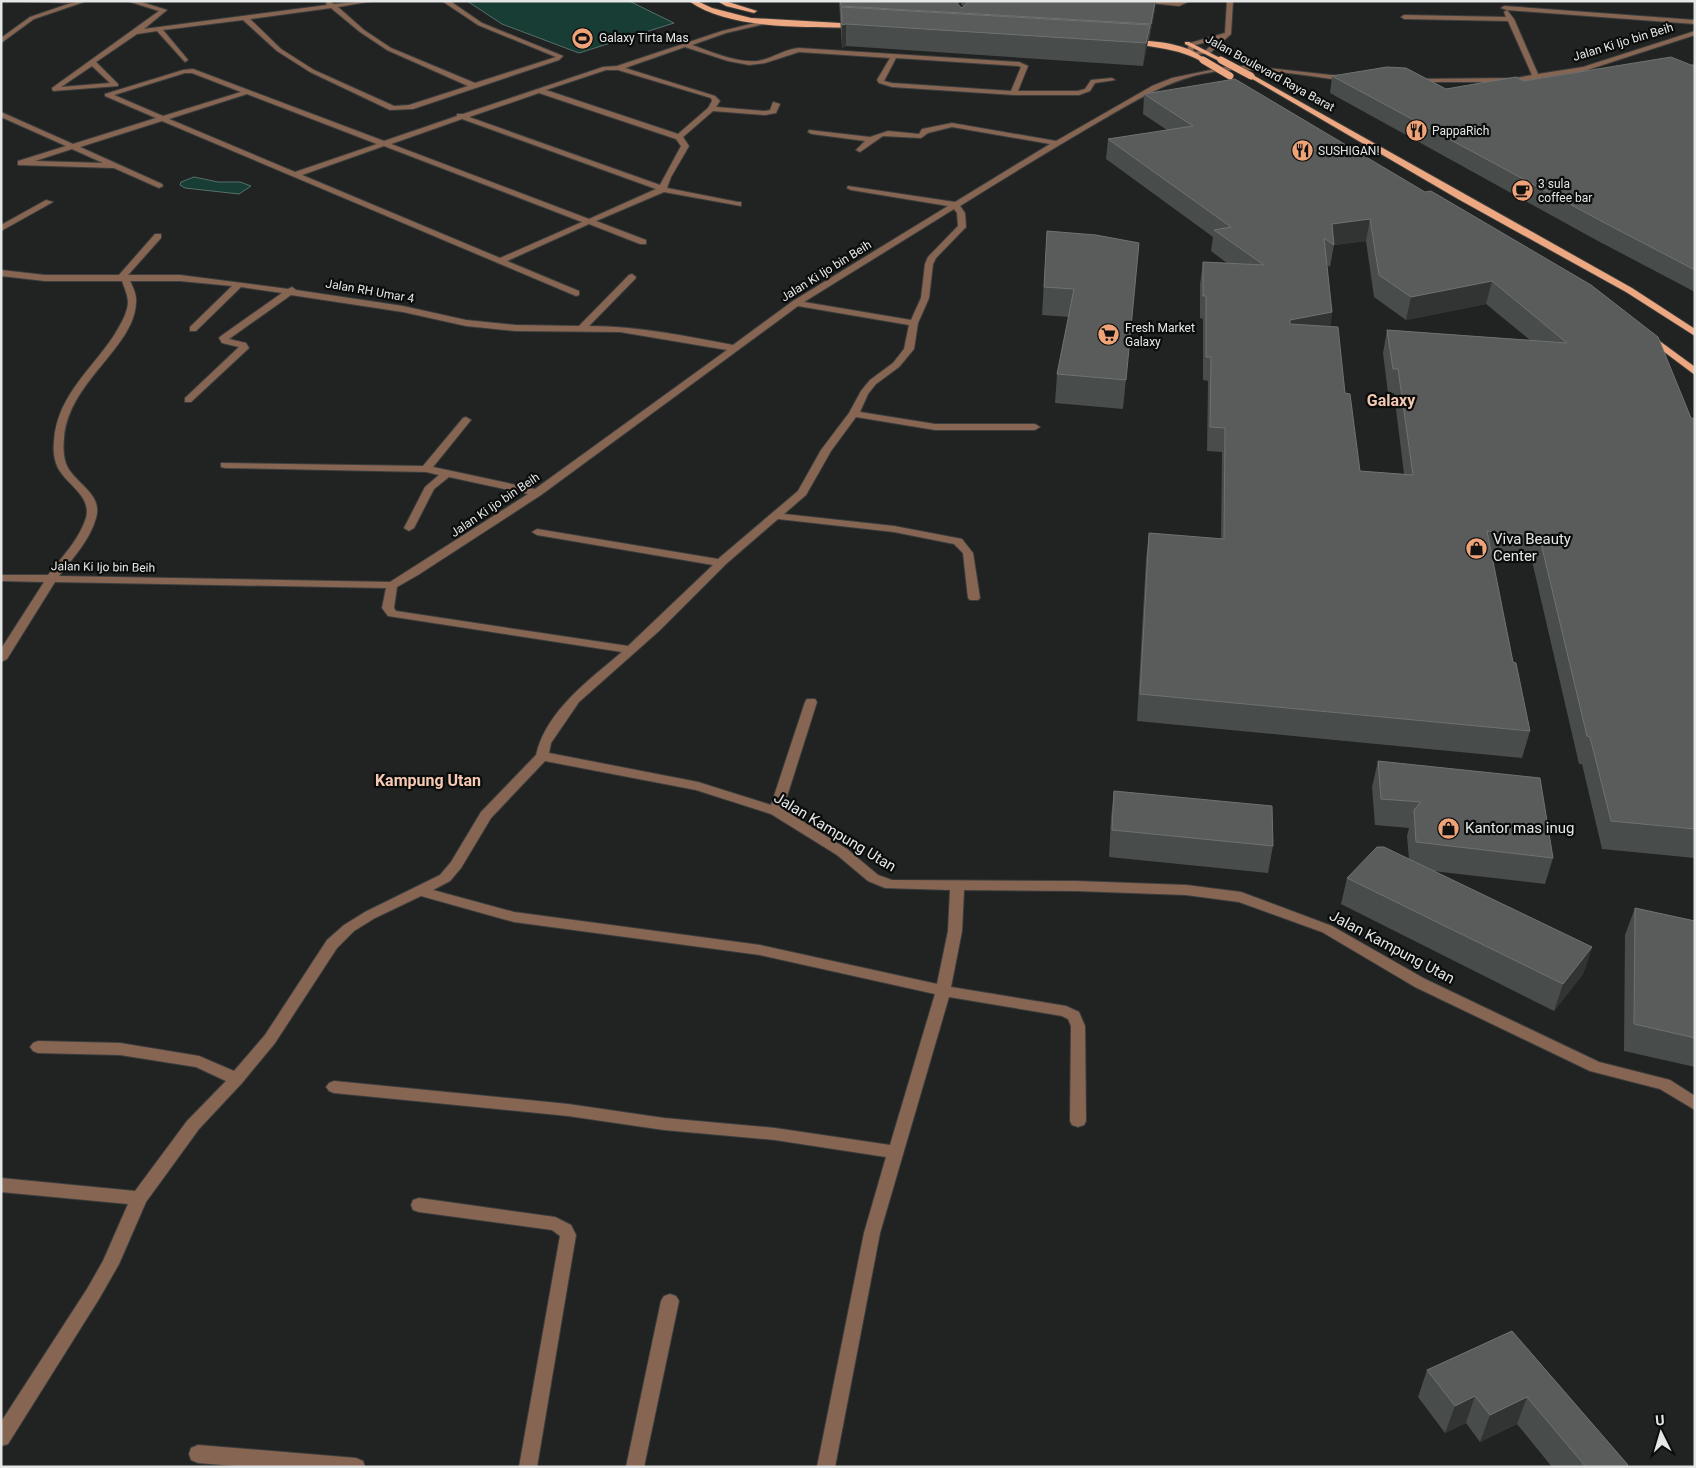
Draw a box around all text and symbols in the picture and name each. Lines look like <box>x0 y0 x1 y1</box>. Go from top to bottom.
street label: Jalan Ki Ijo bin Beih <box>1571 20 1675 64</box>
sports icon: Galaxy Tirta Mas <box>571 26 595 50</box>
place label: Galaxy Tirta Mas <box>599 31 689 45</box>
street label: Jalan Boulevard Raya Barat <box>1203 32 1337 114</box>
restaurant icon: PappaRich <box>1404 119 1428 143</box>
place label: PappaRich <box>1432 124 1489 138</box>
restaurant icon: SUSHIGAN! <box>1290 139 1314 163</box>
place label: SUSHIGAN! <box>1318 144 1380 158</box>
place label: 3 sula coffee bar <box>1538 177 1592 205</box>
cafe icon: 3 sula coffee bar <box>1510 179 1534 203</box>
street label: Jalan Ki Ijo bin Beih <box>778 237 874 305</box>
street label: Jalan RH Umar 4 <box>325 276 416 306</box>
place label: Fresh Market Galaxy <box>1125 321 1195 349</box>
supermarket icon: Fresh Market Galaxy <box>1097 323 1121 347</box>
district label: Galaxy <box>1367 391 1416 410</box>
street label: Jalan Ki Ijo bin Beih <box>448 470 542 540</box>
place label: Viva Beauty Center <box>1493 530 1571 565</box>
shop icon: Viva Beauty Center <box>1465 536 1489 560</box>
street label: Jalan Ki Ijo bin Beih <box>51 559 155 575</box>
district label: Kampung Utan <box>375 771 481 790</box>
street label: Jalan Kampung Utan <box>771 788 899 876</box>
shop icon: Kantor mas inug <box>1437 816 1461 840</box>
place label: Kantor mas inug <box>1465 819 1574 837</box>
street label: Jalan Kampung Utan <box>1326 906 1458 988</box>
north arrow <box>1636 1408 1686 1458</box>
text: U <box>1655 1412 1665 1428</box>

